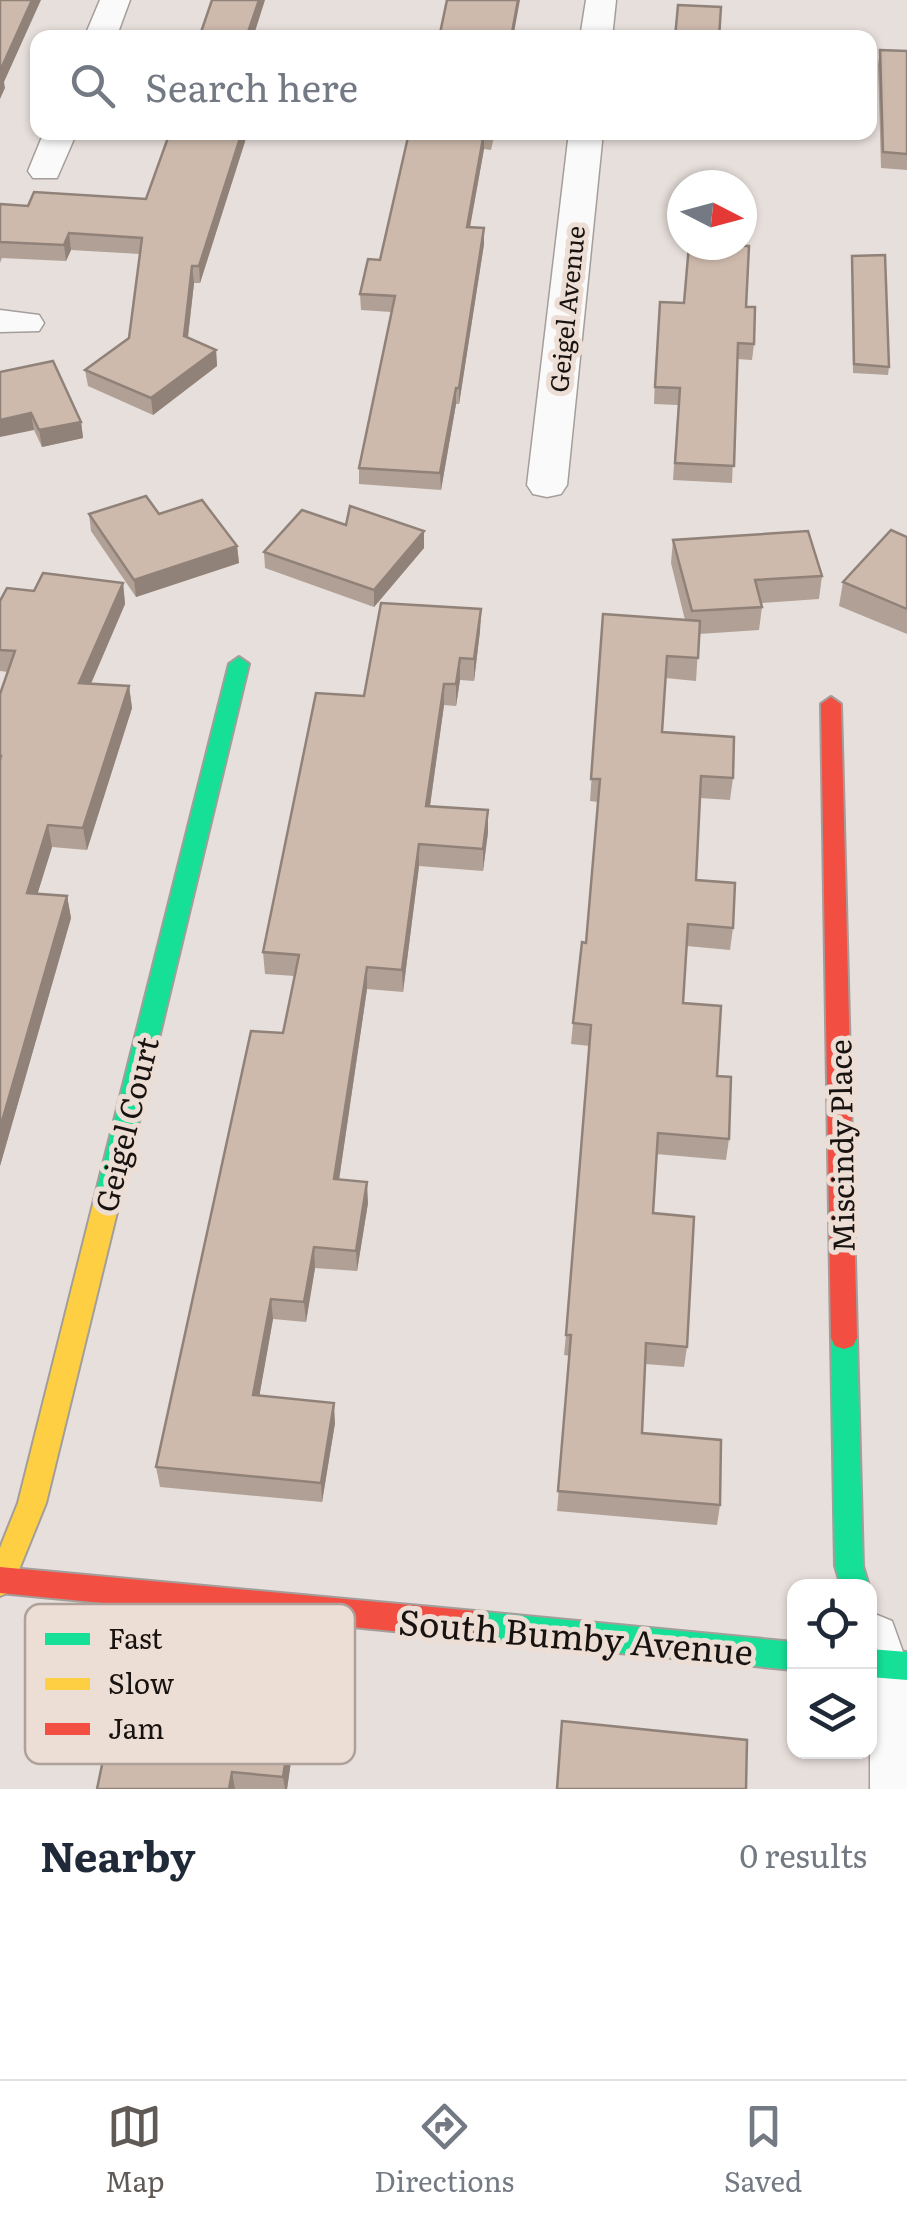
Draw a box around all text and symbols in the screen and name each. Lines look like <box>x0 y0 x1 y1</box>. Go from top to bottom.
search box <box>30 30 877 140</box>
text: Search here <box>145 57 358 114</box>
icon: search <box>65 58 120 113</box>
north arrow <box>667 170 757 260</box>
street label: Geigel Avenue <box>539 224 593 394</box>
street label: Geigel Court <box>82 1032 168 1216</box>
street label: Miscindy Place <box>816 1039 864 1253</box>
map controls <box>787 1579 877 1759</box>
button: locate <box>787 1579 877 1669</box>
street label: South Bumby Avenue <box>397 1594 755 1676</box>
legend <box>25 1604 355 1764</box>
text: Fast <box>108 1616 163 1658</box>
text: Slow <box>108 1661 174 1703</box>
button: layers <box>787 1669 877 1759</box>
text: Jam <box>108 1706 164 1748</box>
text: Nearby <box>40 1823 196 1885</box>
text: 0 results <box>739 1830 867 1878</box>
tab: Map <box>105 2099 165 2201</box>
tab: Directions <box>374 2099 514 2201</box>
tab: Saved <box>724 2099 802 2201</box>

